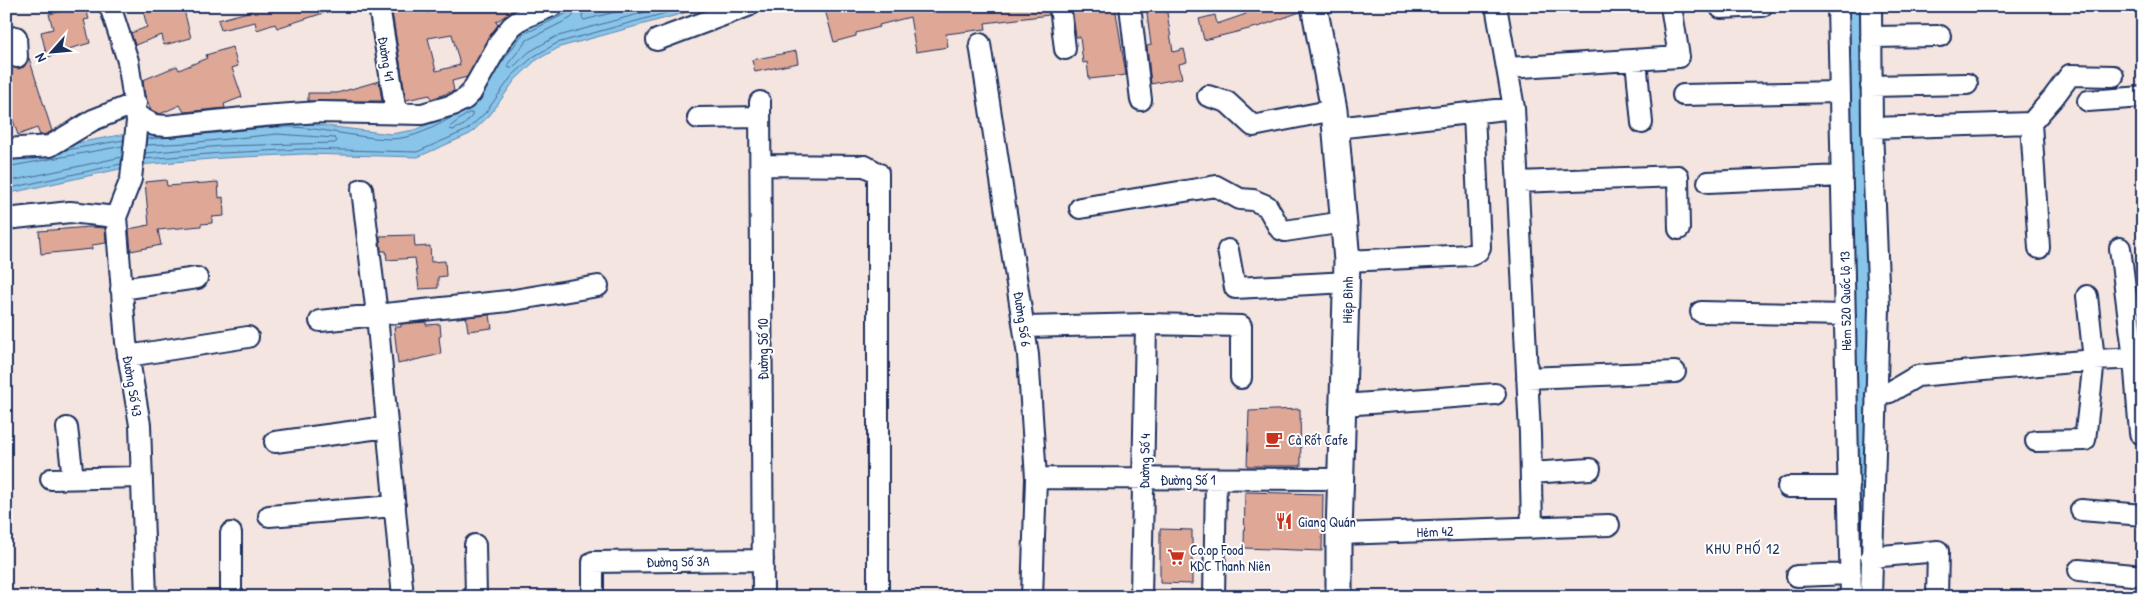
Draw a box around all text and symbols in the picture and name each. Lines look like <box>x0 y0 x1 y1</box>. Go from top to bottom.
north arrow <box>28 28 78 78</box>
street label: Đường 41 <box>373 35 400 83</box>
text: N <box>30 50 50 66</box>
street label: Hẻm 520 Quốc lộ 13 <box>1835 251 1855 351</box>
street label: Hiệp Bình <box>1337 276 1358 324</box>
street label: Đường Số 6 <box>1009 290 1036 348</box>
street label: Đường Số 10 <box>753 318 773 380</box>
street label: Đường Số 43 <box>118 354 147 418</box>
cafe icon: Cà Rốt Cafe <box>1264 429 1284 449</box>
place label: Cà Rốt Cafe <box>1288 430 1349 449</box>
street label: Đường Số 4 <box>1134 433 1155 489</box>
street label: Đường Số 1 <box>1160 470 1216 490</box>
restaurant icon: Giang Quán <box>1274 511 1294 531</box>
place label: Giang Quán <box>1298 512 1356 532</box>
street label: Hẻm 42 <box>1416 521 1454 541</box>
district label: KHU PHỐ 12 <box>1705 538 1781 559</box>
place label: Co.op Food KDC Thanh Niên <box>1190 540 1271 575</box>
supermarket icon: Co.op Food KDC Thanh Niên <box>1166 547 1186 567</box>
street label: Đường Số 3A <box>646 551 710 572</box>

